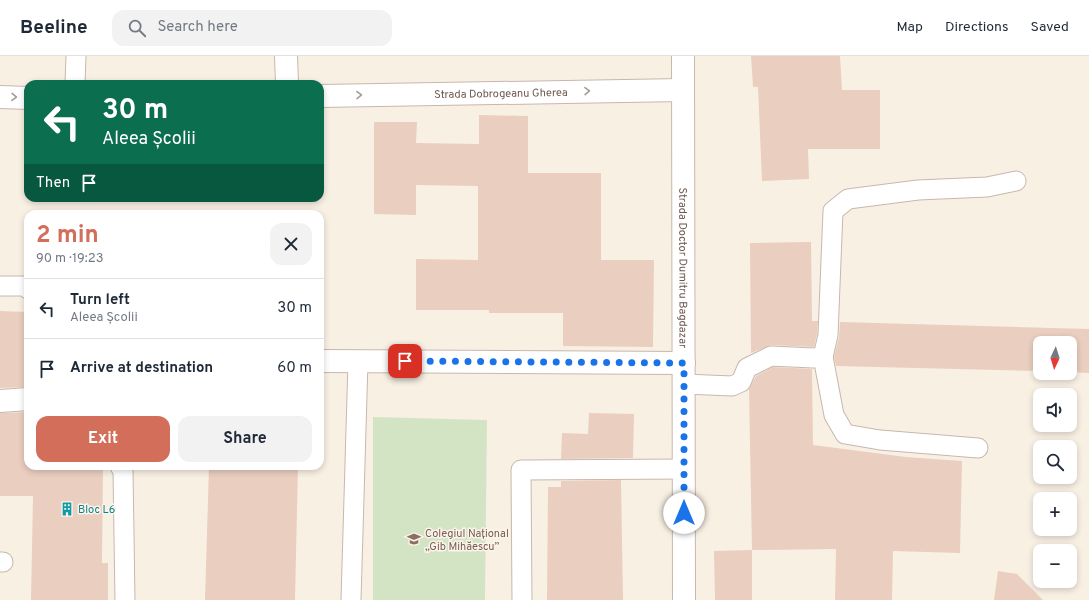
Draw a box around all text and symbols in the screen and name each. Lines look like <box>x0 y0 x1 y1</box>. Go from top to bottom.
search box <box>112 10 392 46</box>
text: Beeline <box>20 16 88 40</box>
icon: search <box>126 17 148 39</box>
text: Search here <box>158 18 238 37</box>
text: Map <box>897 19 923 36</box>
text: Directions <box>945 19 1009 36</box>
text: Saved <box>1031 19 1069 36</box>
street label: Strada Dobrogeanu Gherea <box>434 86 568 102</box>
one-way arrow <box>584 87 590 95</box>
one-way arrow <box>356 91 362 99</box>
one-way arrow <box>11 93 17 101</box>
text: 30 m <box>102 93 168 129</box>
icon: left <box>36 96 88 148</box>
text: Aleea Școlii <box>102 128 196 151</box>
icon: arrive <box>78 172 100 194</box>
text: Then <box>36 174 70 193</box>
street label: Strada Doctor Dumitru Bagdazar <box>675 188 690 349</box>
text: 2 min <box>36 221 99 251</box>
button: close <box>270 223 312 265</box>
text: 90 m · 19:23 <box>36 251 104 267</box>
text: Turn left <box>70 291 130 310</box>
icon: left <box>36 298 58 320</box>
text: 30 m <box>277 299 312 318</box>
text: Aleea Școlii <box>70 310 138 326</box>
north arrow <box>1033 336 1077 380</box>
map controls <box>1033 336 1077 588</box>
pin <box>388 344 422 378</box>
icon: arrive <box>394 350 416 372</box>
icon: arrive <box>36 358 58 380</box>
text: Arrive at destination <box>70 359 213 378</box>
text: 60 m <box>277 359 312 378</box>
button: sound <box>1033 388 1077 432</box>
button: Exit <box>36 416 170 462</box>
button: Share <box>178 416 312 462</box>
button: search <box>1033 440 1077 484</box>
position arrow <box>663 492 705 534</box>
button: + <box>1033 492 1077 536</box>
building icon: Bloc L6 <box>59 501 75 517</box>
place label: Bloc L6 <box>78 503 115 517</box>
place label: Colegiul Național „Gib Mihăescu” <box>425 527 509 554</box>
school or university icon: Colegiul Național „Gib Mihăescu” <box>406 531 422 547</box>
button: − <box>1033 544 1077 588</box>

